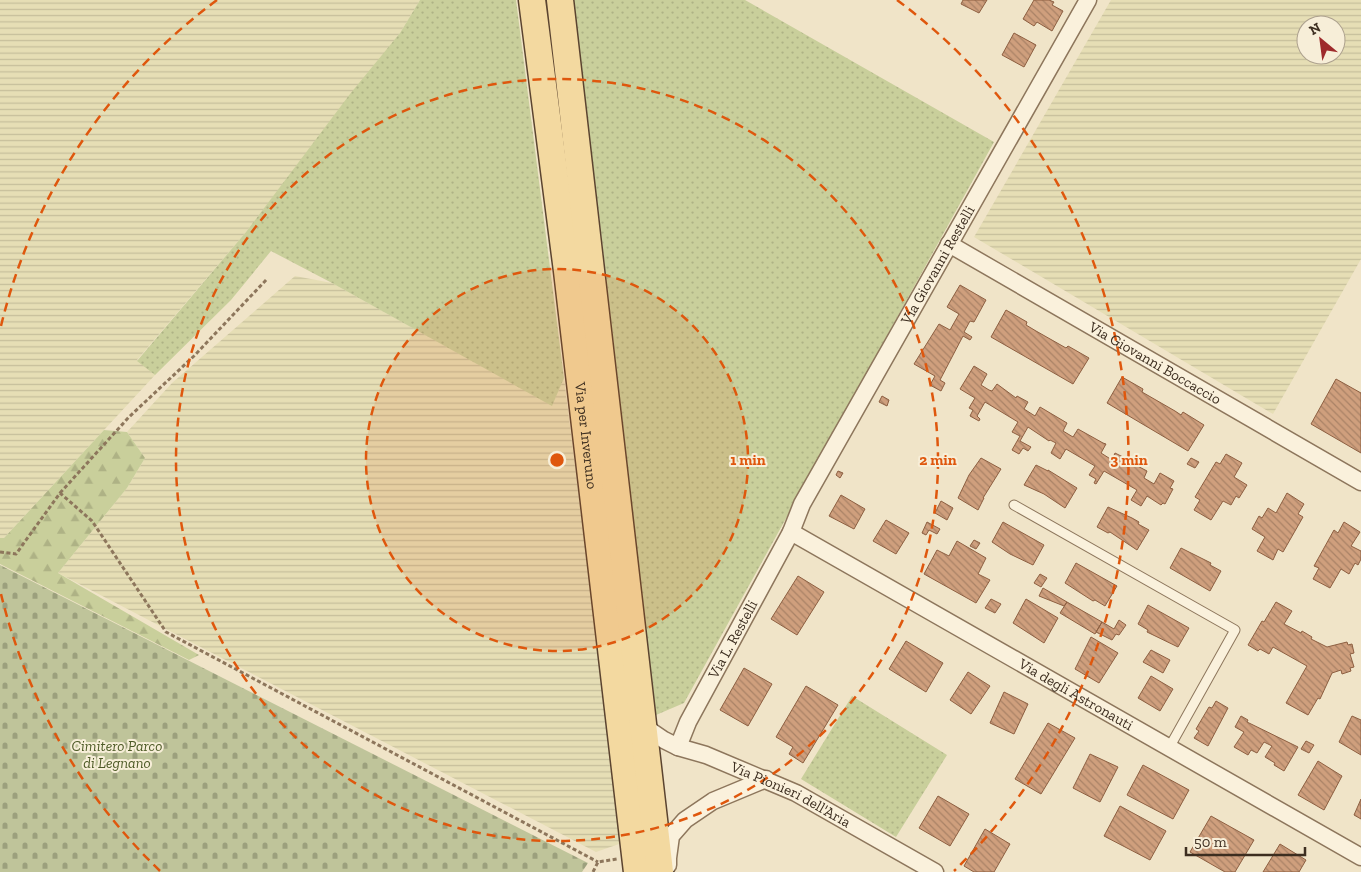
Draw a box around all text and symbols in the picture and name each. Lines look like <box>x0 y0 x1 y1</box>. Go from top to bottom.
north arrow <box>1296 15 1346 65</box>
text: N <box>1306 19 1324 39</box>
street label: Via Giovanni Restelli <box>896 202 978 328</box>
street label: Via Giovanni Boccaccio <box>1085 317 1225 408</box>
street label: Via per Inveruno <box>571 380 601 490</box>
centre of rings <box>548 451 566 469</box>
text: 1 min <box>730 451 766 469</box>
text: 2 min <box>919 451 957 469</box>
text: 3 min <box>1110 451 1148 469</box>
street label: Via L. Restelli <box>704 597 761 683</box>
street label: Via degli Astronauti <box>1015 654 1136 734</box>
park label: Cimitero Parco di Legnano <box>72 737 162 772</box>
street label: Via Pionieri dell'Aria <box>727 757 854 831</box>
scale bar <box>1186 824 1305 856</box>
text: 50 m <box>1194 833 1227 851</box>

